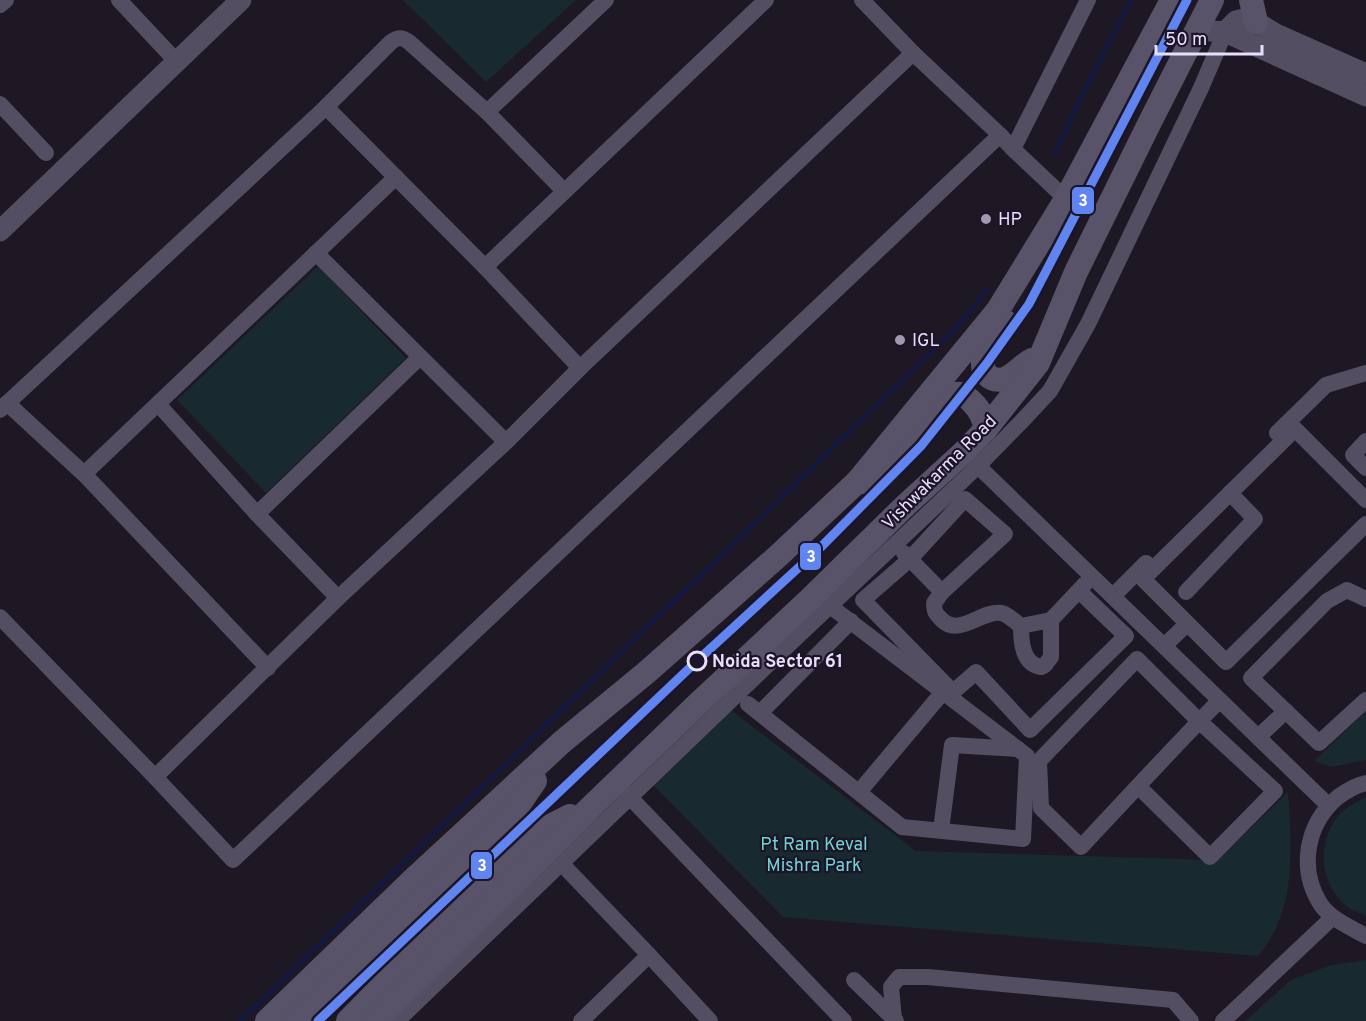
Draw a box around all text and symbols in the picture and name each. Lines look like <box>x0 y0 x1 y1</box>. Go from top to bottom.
scale bar <box>1156 18 1262 56</box>
text: 50 m <box>1165 29 1207 52</box>
line badge: 3 <box>1071 186 1095 215</box>
text: 3 <box>1078 192 1088 212</box>
place label: HP <box>998 209 1022 232</box>
marker: HP <box>979 212 993 226</box>
place label: IGL <box>912 330 940 353</box>
marker: IGL <box>893 333 907 347</box>
street label: Vishwakarma Road <box>878 411 1002 535</box>
line badge: 3 <box>799 542 822 571</box>
text: 3 <box>806 548 816 568</box>
marker: Noida Sector 61 <box>687 651 707 671</box>
place label: Noida Sector 61 <box>712 651 843 674</box>
park label: Pt Ram Keval Mishra Park <box>760 834 868 878</box>
line badge: 3 <box>470 851 493 880</box>
text: 3 <box>477 857 487 877</box>

